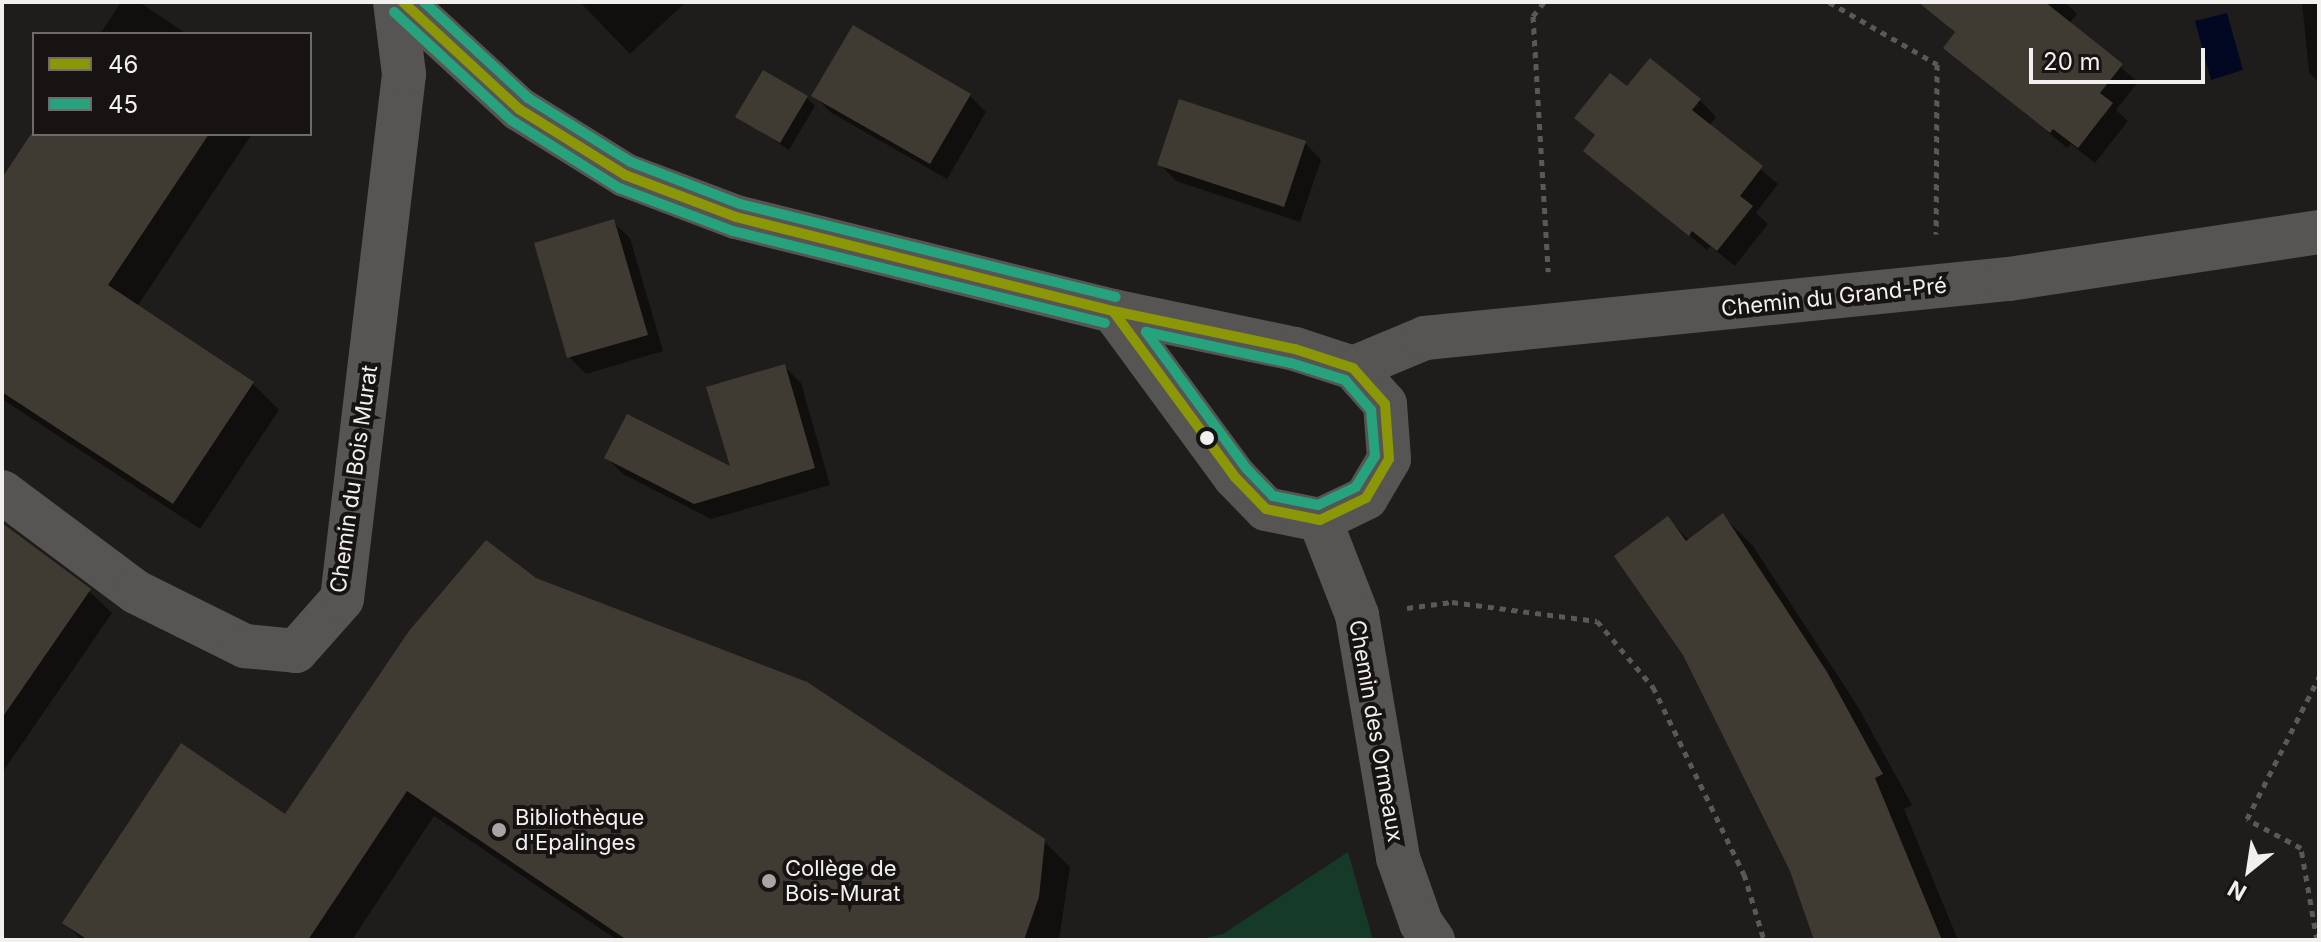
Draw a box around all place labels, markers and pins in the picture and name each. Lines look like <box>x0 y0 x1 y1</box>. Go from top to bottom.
unlabelled marker <box>1199 430 1215 446</box>
place label: Bibliothèque d'Epalinges <box>515 804 644 856</box>
marker: Bibliothèque d'Epalinges <box>490 821 508 839</box>
place label: Collège de Bois-Murat <box>785 855 900 906</box>
marker: Collège de Bois-Murat <box>760 872 778 890</box>

